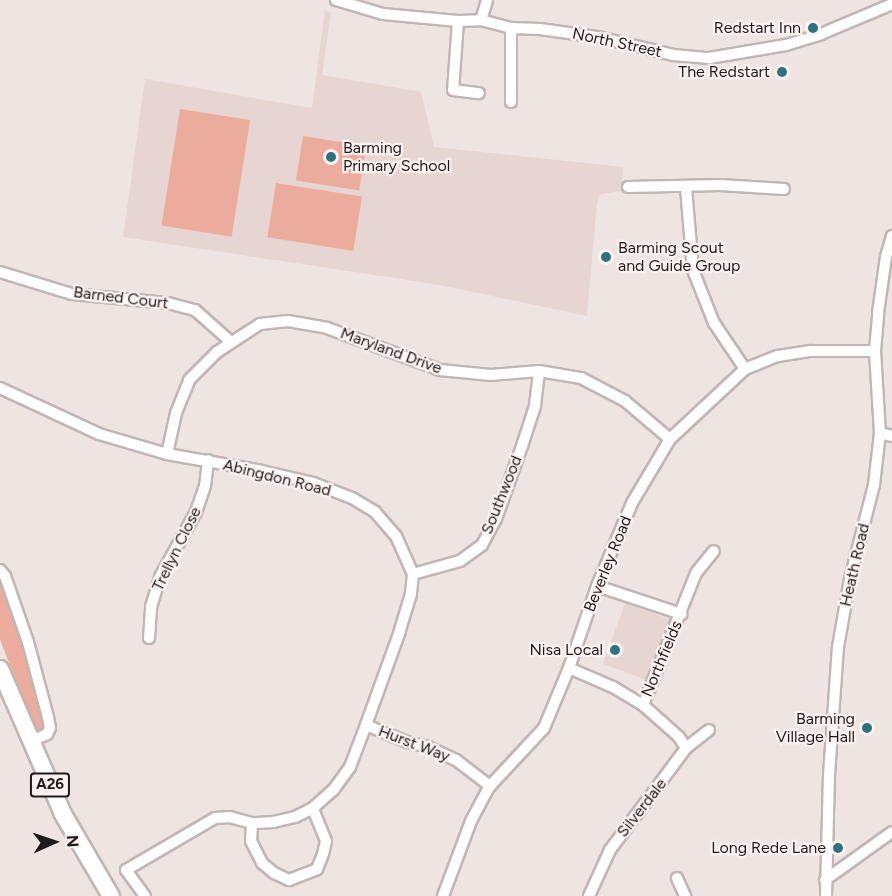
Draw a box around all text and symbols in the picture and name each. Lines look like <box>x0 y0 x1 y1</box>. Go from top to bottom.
place label: Redstart Inn <box>714 18 801 38</box>
marker: Redstart Inn <box>806 21 820 35</box>
street label: North Street <box>571 24 663 62</box>
place label: The Redstart <box>678 62 770 82</box>
marker: The Redstart <box>775 65 789 79</box>
place label: Barming Primary School <box>343 138 450 176</box>
marker: Barming Primary School <box>324 150 338 164</box>
place label: Barming Scout and Guide Group <box>618 238 741 276</box>
marker: Barming Scout and Guide Group <box>599 250 613 264</box>
street label: Barned Court <box>72 283 170 313</box>
street label: Maryland Drive <box>338 324 444 378</box>
street label: Southwood <box>478 453 526 537</box>
street label: Abingdon Road <box>221 455 333 501</box>
street label: Trellyn Close <box>148 504 206 594</box>
street label: Beverley Road <box>580 513 636 615</box>
street label: Heath Road <box>836 522 874 608</box>
street label: Northfields <box>637 618 687 700</box>
place label: Nisa Local <box>529 640 603 660</box>
marker: Nisa Local <box>608 643 622 657</box>
place label: Barming Village Hall <box>776 709 855 747</box>
marker: Barming Village Hall <box>860 721 874 735</box>
street label: Hurst Way <box>376 722 452 766</box>
road number: A26 <box>29 773 71 797</box>
street label: Silverdale <box>613 775 671 841</box>
north arrow <box>24 812 84 872</box>
text: N <box>63 834 82 848</box>
place label: Long Rede Lane <box>711 838 826 858</box>
marker: Long Rede Lane <box>831 841 845 855</box>

